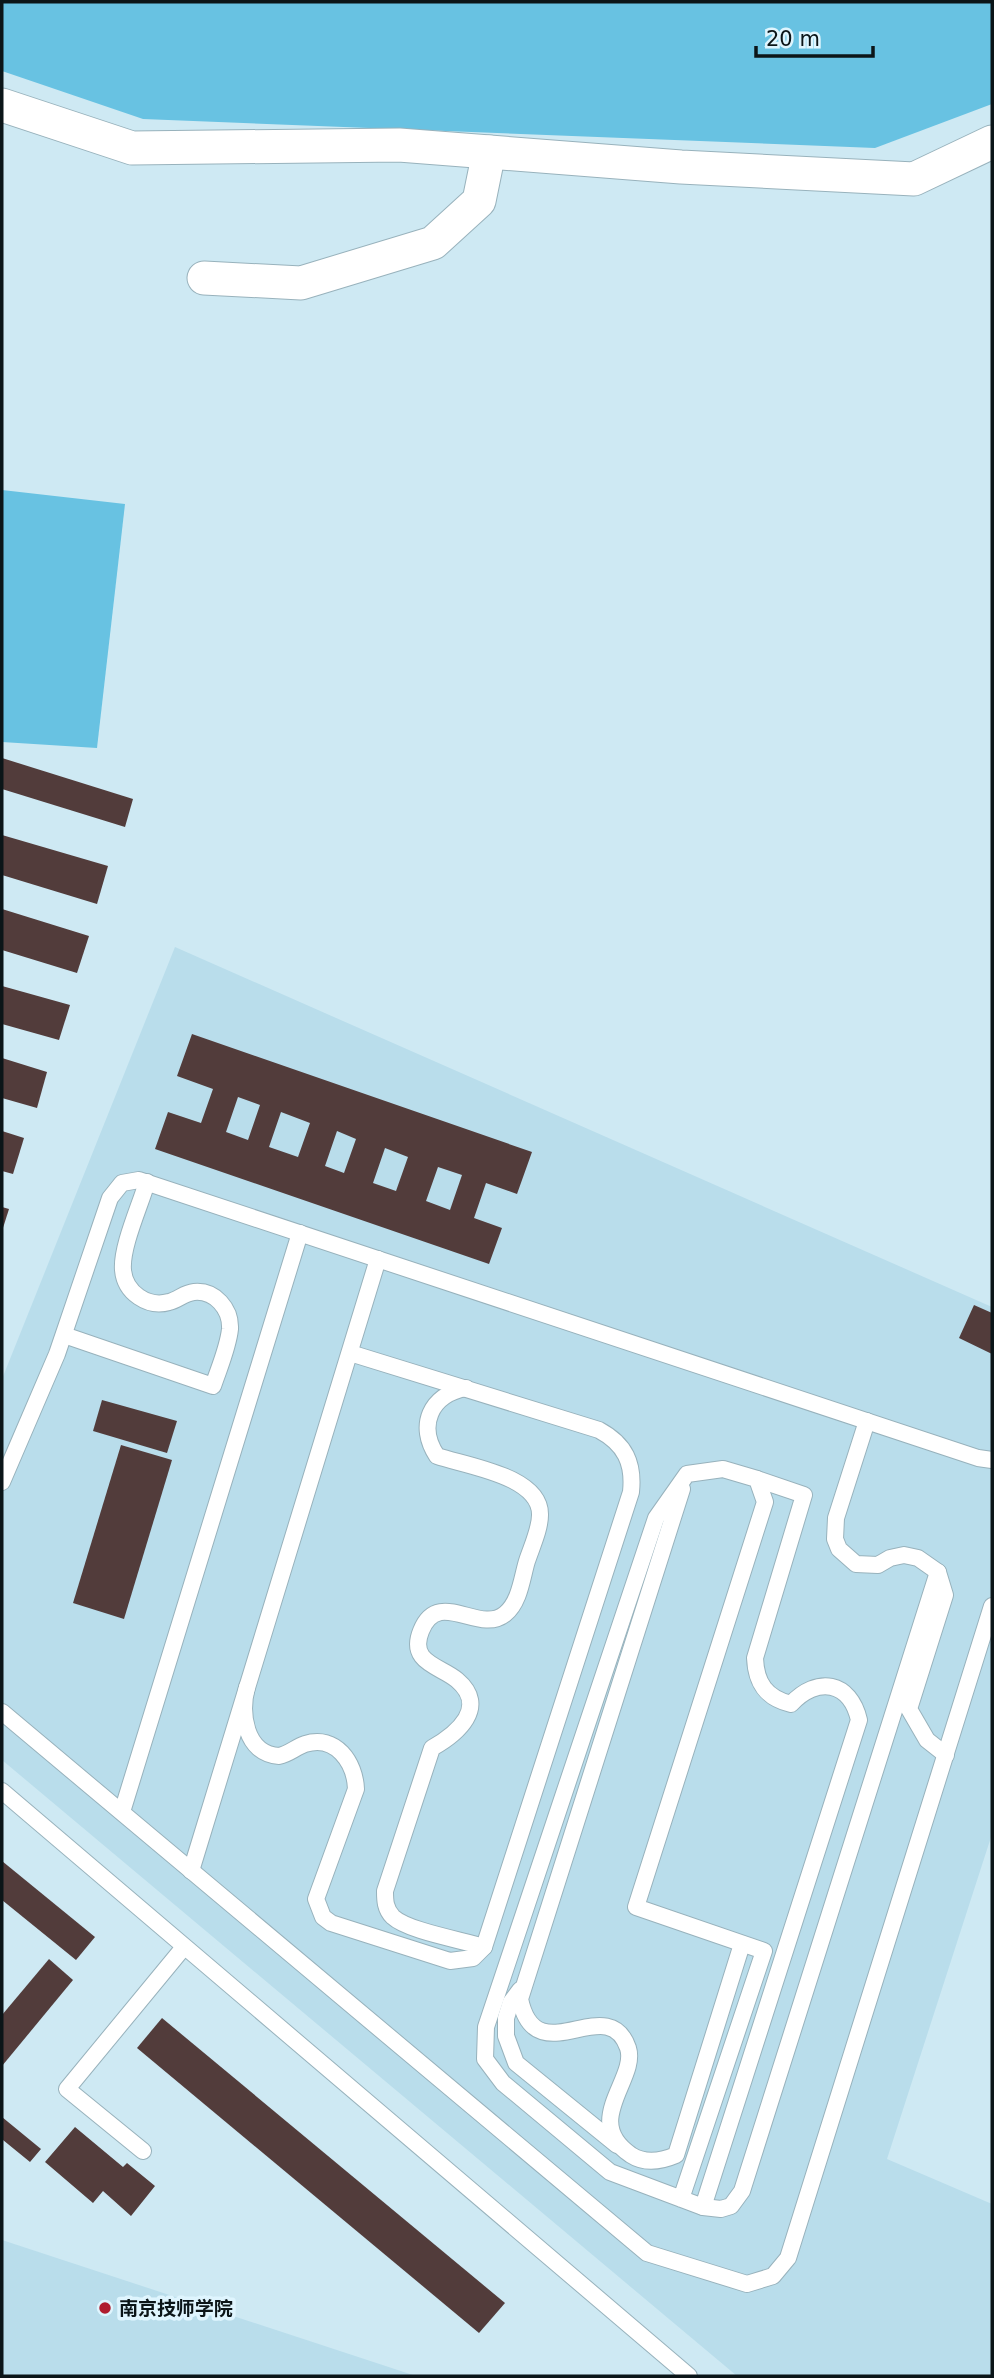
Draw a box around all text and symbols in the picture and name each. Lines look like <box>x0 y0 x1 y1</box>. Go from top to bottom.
scale bar <box>756 14 873 58</box>
text: 20 m <box>766 27 820 51</box>
place label: 南京技师学院 <box>119 2297 233 2319</box>
marker: 南京技师学院 <box>97 2300 113 2316</box>

